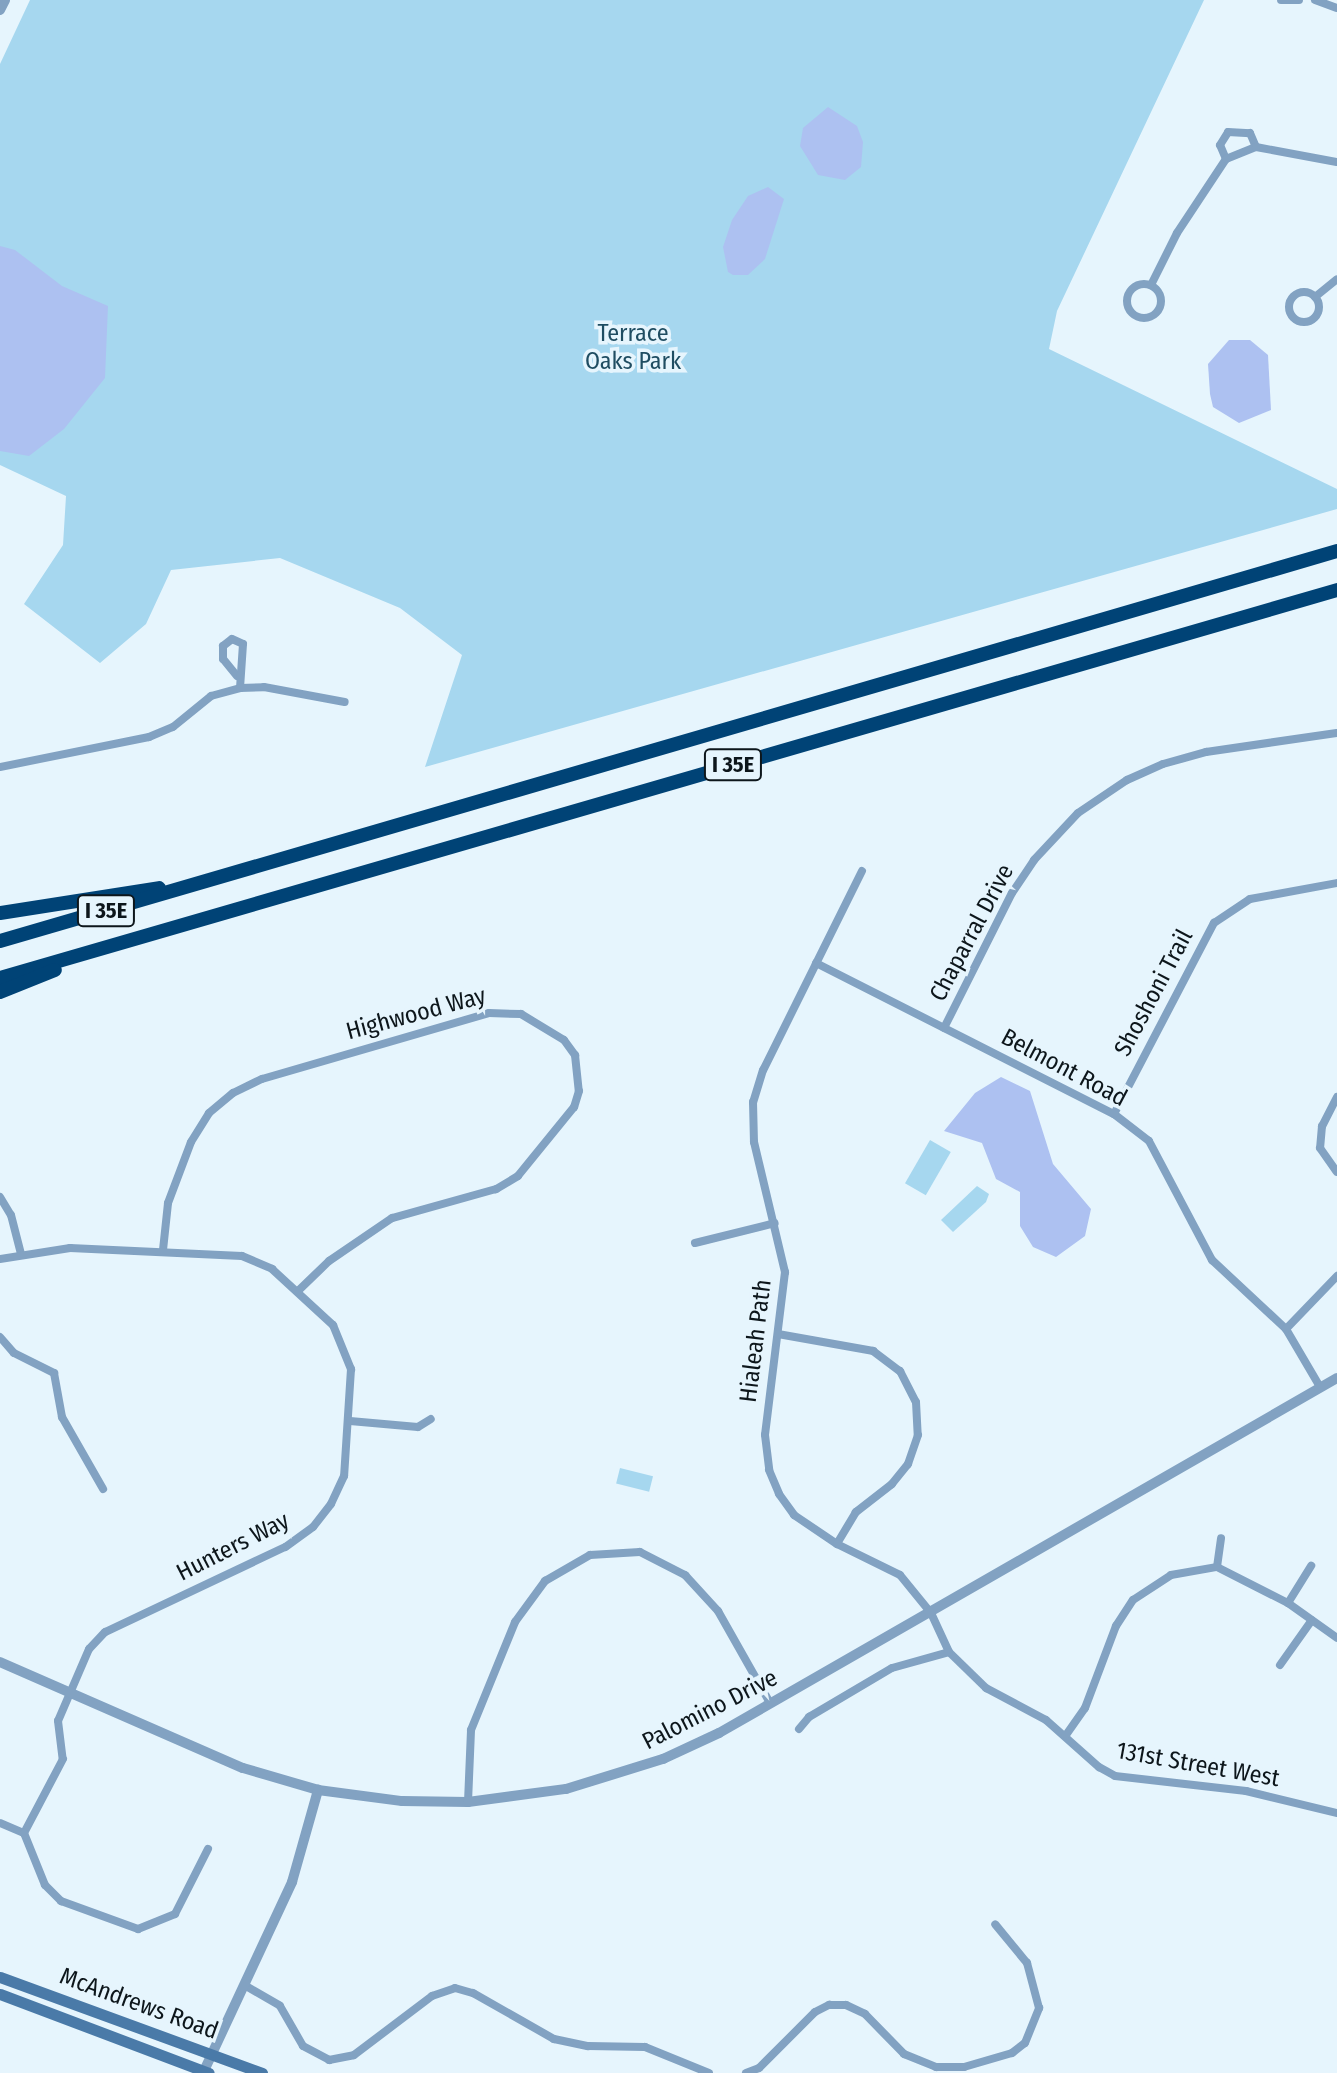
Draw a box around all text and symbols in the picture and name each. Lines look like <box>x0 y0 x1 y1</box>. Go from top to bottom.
park label: Terrace Oaks Park <box>585 320 681 376</box>
road number: I 35E <box>703 747 763 783</box>
street label: Chaparral Drive <box>924 860 1020 1006</box>
road number: I 35E <box>76 893 136 929</box>
street label: Shoshoni Trail <box>1109 925 1199 1061</box>
street label: Highwood Way <box>343 982 489 1046</box>
street label: Belmont Road <box>996 1023 1132 1113</box>
street label: Hialeah Path <box>734 1278 778 1404</box>
street label: Hunters Way <box>172 1506 294 1588</box>
street label: Palomino Drive <box>638 1664 782 1756</box>
street label: 131st Street West <box>1114 1736 1282 1794</box>
street label: McAndrews Road <box>56 1962 222 2046</box>

